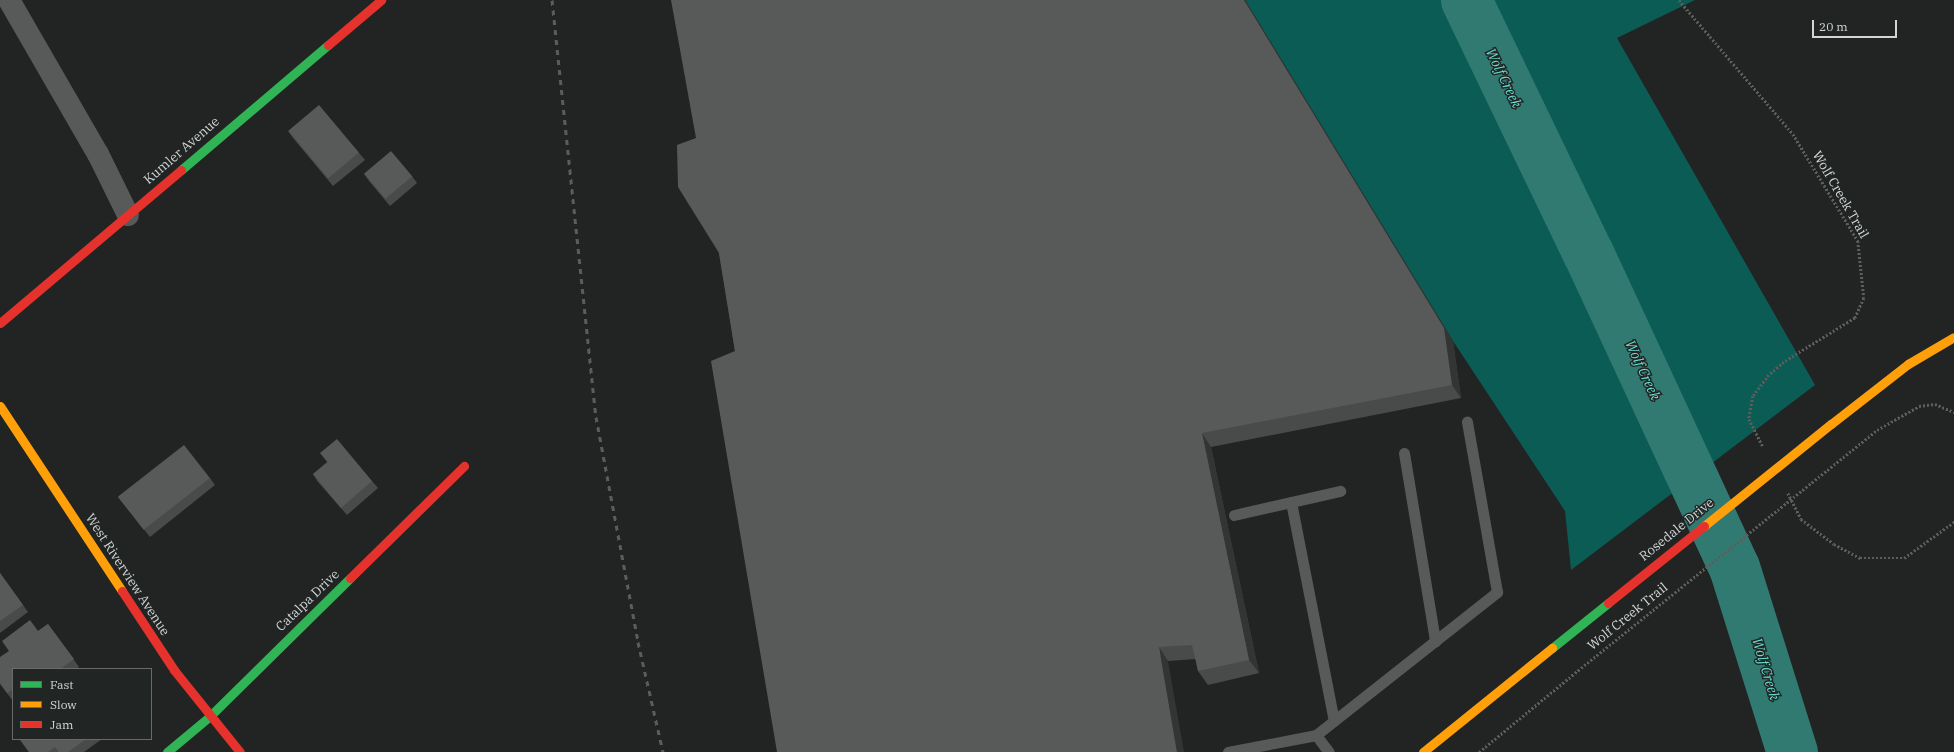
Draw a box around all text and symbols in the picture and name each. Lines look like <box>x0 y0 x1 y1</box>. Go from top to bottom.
scale bar <box>1814 12 1899 38</box>
text: 20 m <box>1819 19 1848 34</box>
water label: Wolf Creek <box>1482 46 1526 110</box>
street label: Kumler Avenue <box>141 114 223 188</box>
street label: Wolf Creek Trail <box>1809 149 1871 241</box>
water label: Wolf Creek <box>1622 337 1664 403</box>
street label: Rosedale Drive <box>1637 495 1717 565</box>
street label: West Riverview Avenue <box>82 511 172 639</box>
street label: Catalpa Drive <box>273 567 343 635</box>
street label: Wolf Creek Trail <box>1585 580 1671 654</box>
water label: Wolf Creek <box>1749 636 1783 702</box>
legend <box>12 668 152 740</box>
text: Fast <box>50 677 74 692</box>
text: Slow <box>50 697 77 712</box>
text: Jam <box>50 717 73 732</box>

